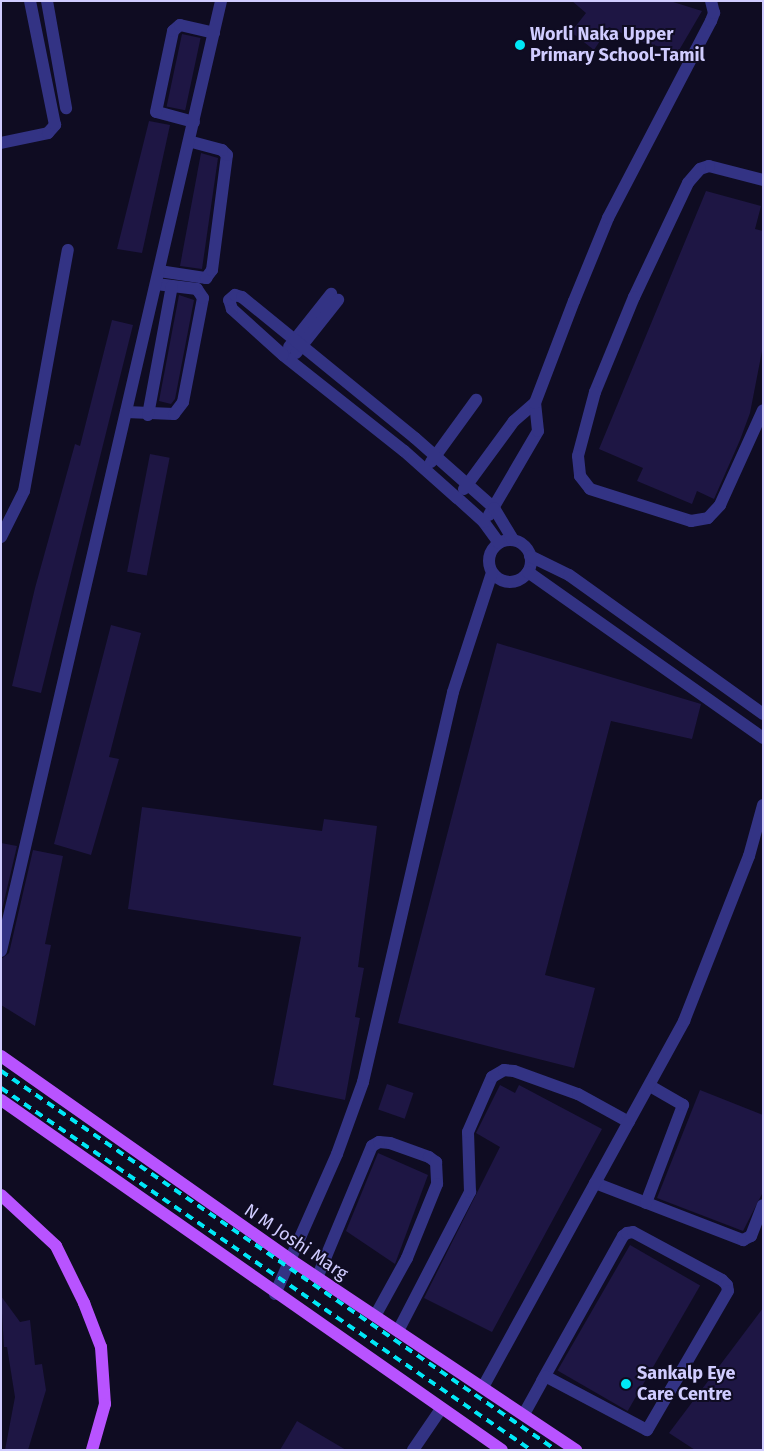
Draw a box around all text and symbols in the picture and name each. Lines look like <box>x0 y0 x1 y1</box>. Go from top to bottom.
place label: Worli Naka Upper Primary School-Tamil <box>530 24 705 66</box>
marker: Worli Naka Upper Primary School-Tamil <box>514 39 526 51</box>
street label: N M Joshi Marg <box>240 1199 352 1285</box>
place label: Sankalp Eye Care Centre <box>637 1363 735 1406</box>
marker: Sankalp Eye Care Centre <box>619 1377 633 1391</box>

